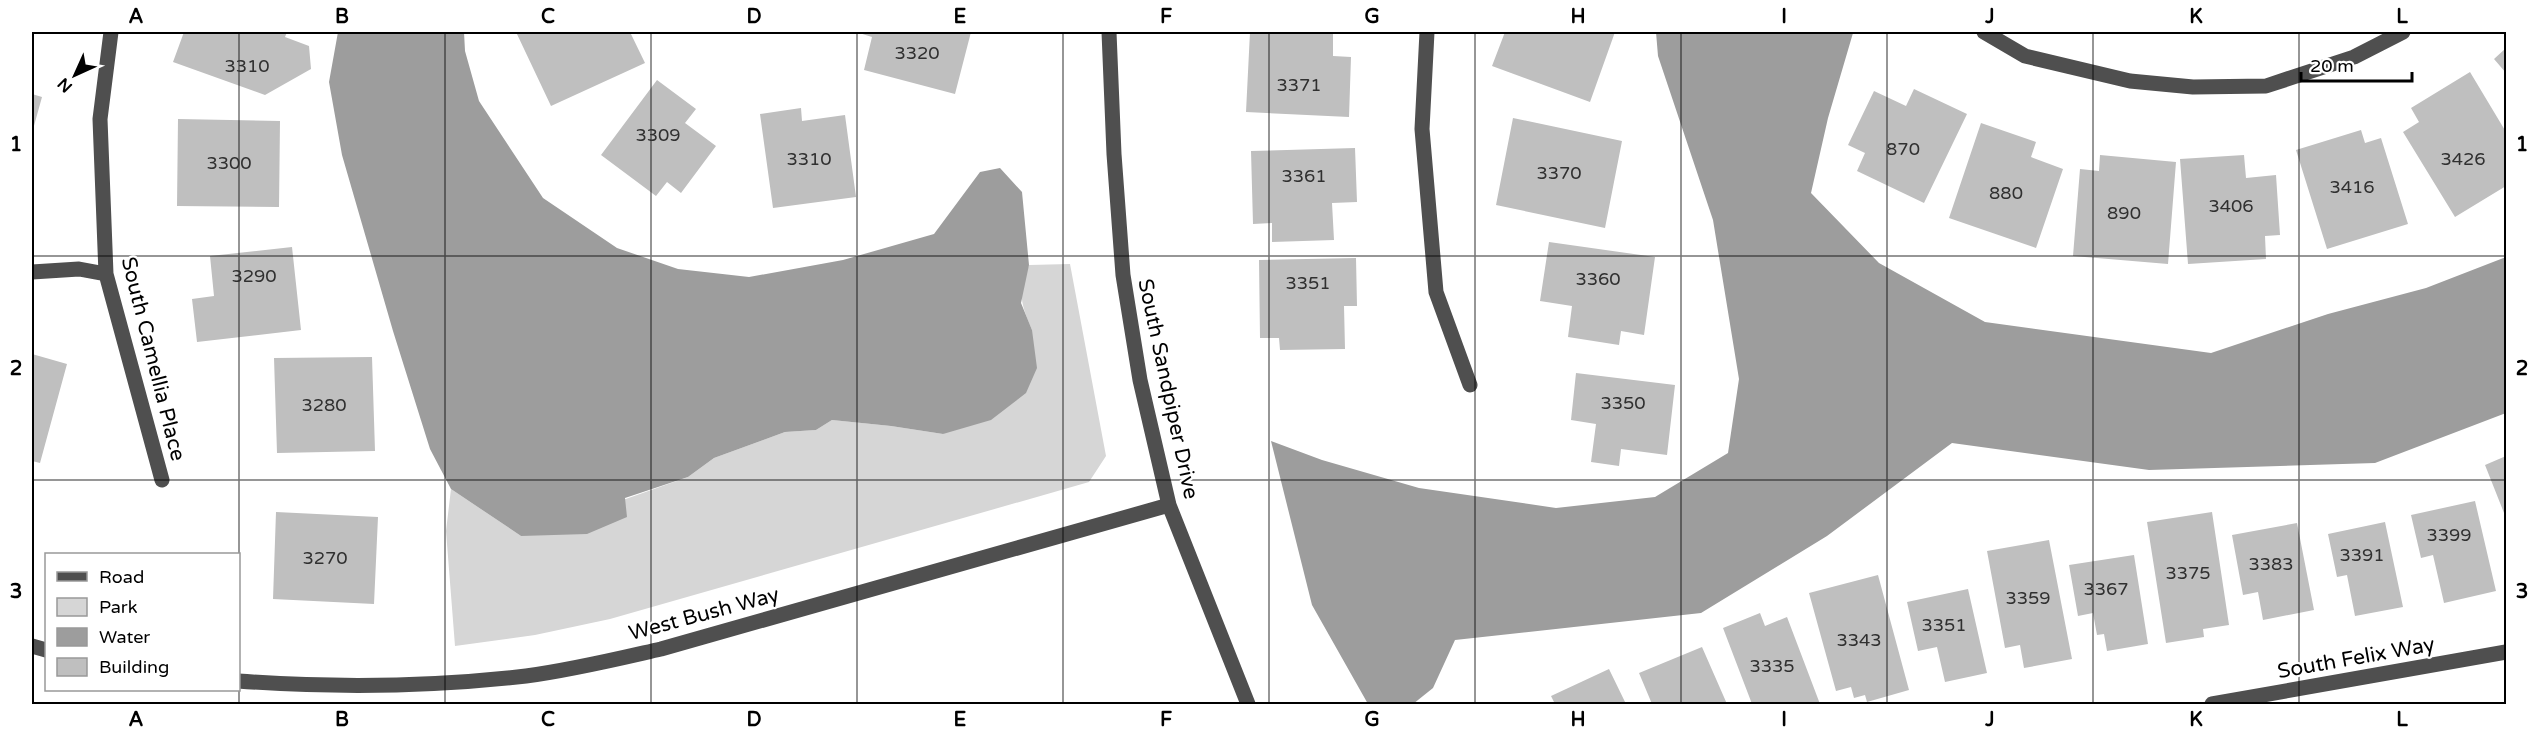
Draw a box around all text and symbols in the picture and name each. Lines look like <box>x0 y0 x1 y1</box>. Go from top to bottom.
text: A <box>129 5 144 29</box>
text: B <box>335 5 349 29</box>
text: C <box>541 5 555 29</box>
text: D <box>746 5 762 29</box>
text: E <box>954 5 967 29</box>
text: F <box>1160 5 1172 29</box>
text: G <box>1364 5 1380 29</box>
text: H <box>1570 5 1586 29</box>
text: I <box>1781 5 1787 29</box>
text: J <box>1984 5 1995 29</box>
text: K <box>2189 5 2203 29</box>
text: L <box>2396 5 2408 29</box>
house number: 3320 <box>894 42 940 64</box>
north arrow <box>45 45 105 105</box>
scale bar <box>2301 45 2412 83</box>
house number: 3310 <box>224 55 270 77</box>
text: 20 m <box>2310 55 2354 77</box>
text: N <box>53 73 77 97</box>
house number: 3371 <box>1276 74 1322 96</box>
house number: 3309 <box>635 124 681 146</box>
text: 1 <box>10 133 22 157</box>
text: 1 <box>2516 133 2528 157</box>
house number: 870 <box>1886 138 1920 160</box>
house number: 3310 <box>786 148 832 170</box>
house number: 3426 <box>2440 148 2486 170</box>
house number: 3300 <box>206 152 252 174</box>
house number: 3370 <box>1536 162 1582 184</box>
house number: 3361 <box>1281 165 1327 187</box>
house number: 3416 <box>2329 176 2375 198</box>
house number: 880 <box>1989 182 2023 204</box>
house number: 3406 <box>2208 195 2254 217</box>
house number: 890 <box>2107 202 2141 224</box>
street label: South Camellia Place <box>116 254 190 464</box>
house number: 3290 <box>231 265 277 287</box>
house number: 3360 <box>1575 268 1621 290</box>
house number: 3351 <box>1285 272 1331 294</box>
street label: South Sandpiper Drive <box>1132 277 1204 501</box>
text: 2 <box>10 357 22 381</box>
text: 2 <box>2516 357 2528 381</box>
house number: 3350 <box>1600 392 1646 414</box>
house number: 3280 <box>301 394 347 416</box>
house number: 3399 <box>2426 524 2472 546</box>
house number: 3391 <box>2339 544 2385 566</box>
house number: 3270 <box>302 547 348 569</box>
legend <box>45 553 240 691</box>
house number: 3383 <box>2248 553 2294 575</box>
house number: 3375 <box>2165 562 2211 584</box>
text: Road <box>99 566 144 588</box>
house number: 3367 <box>2083 578 2129 600</box>
text: 3 <box>10 580 22 604</box>
text: 3 <box>2516 580 2528 604</box>
street label: West Bush Way <box>626 582 782 646</box>
house number: 3359 <box>2005 587 2051 609</box>
text: Park <box>99 596 138 618</box>
house number: 3351 <box>1921 614 1967 636</box>
text: Water <box>99 626 150 648</box>
house number: 3343 <box>1836 629 1882 651</box>
street label: South Felix Way <box>2275 632 2437 684</box>
house number: 3335 <box>1749 655 1795 677</box>
text: Building <box>99 656 169 678</box>
text: A <box>129 708 144 732</box>
text: B <box>335 708 349 732</box>
text: C <box>541 708 555 732</box>
text: D <box>746 708 762 732</box>
text: E <box>954 708 967 732</box>
text: F <box>1160 708 1172 732</box>
text: G <box>1364 708 1380 732</box>
text: H <box>1570 708 1586 732</box>
text: I <box>1781 708 1787 732</box>
text: J <box>1984 708 1995 732</box>
text: K <box>2189 708 2203 732</box>
text: L <box>2396 708 2408 732</box>

